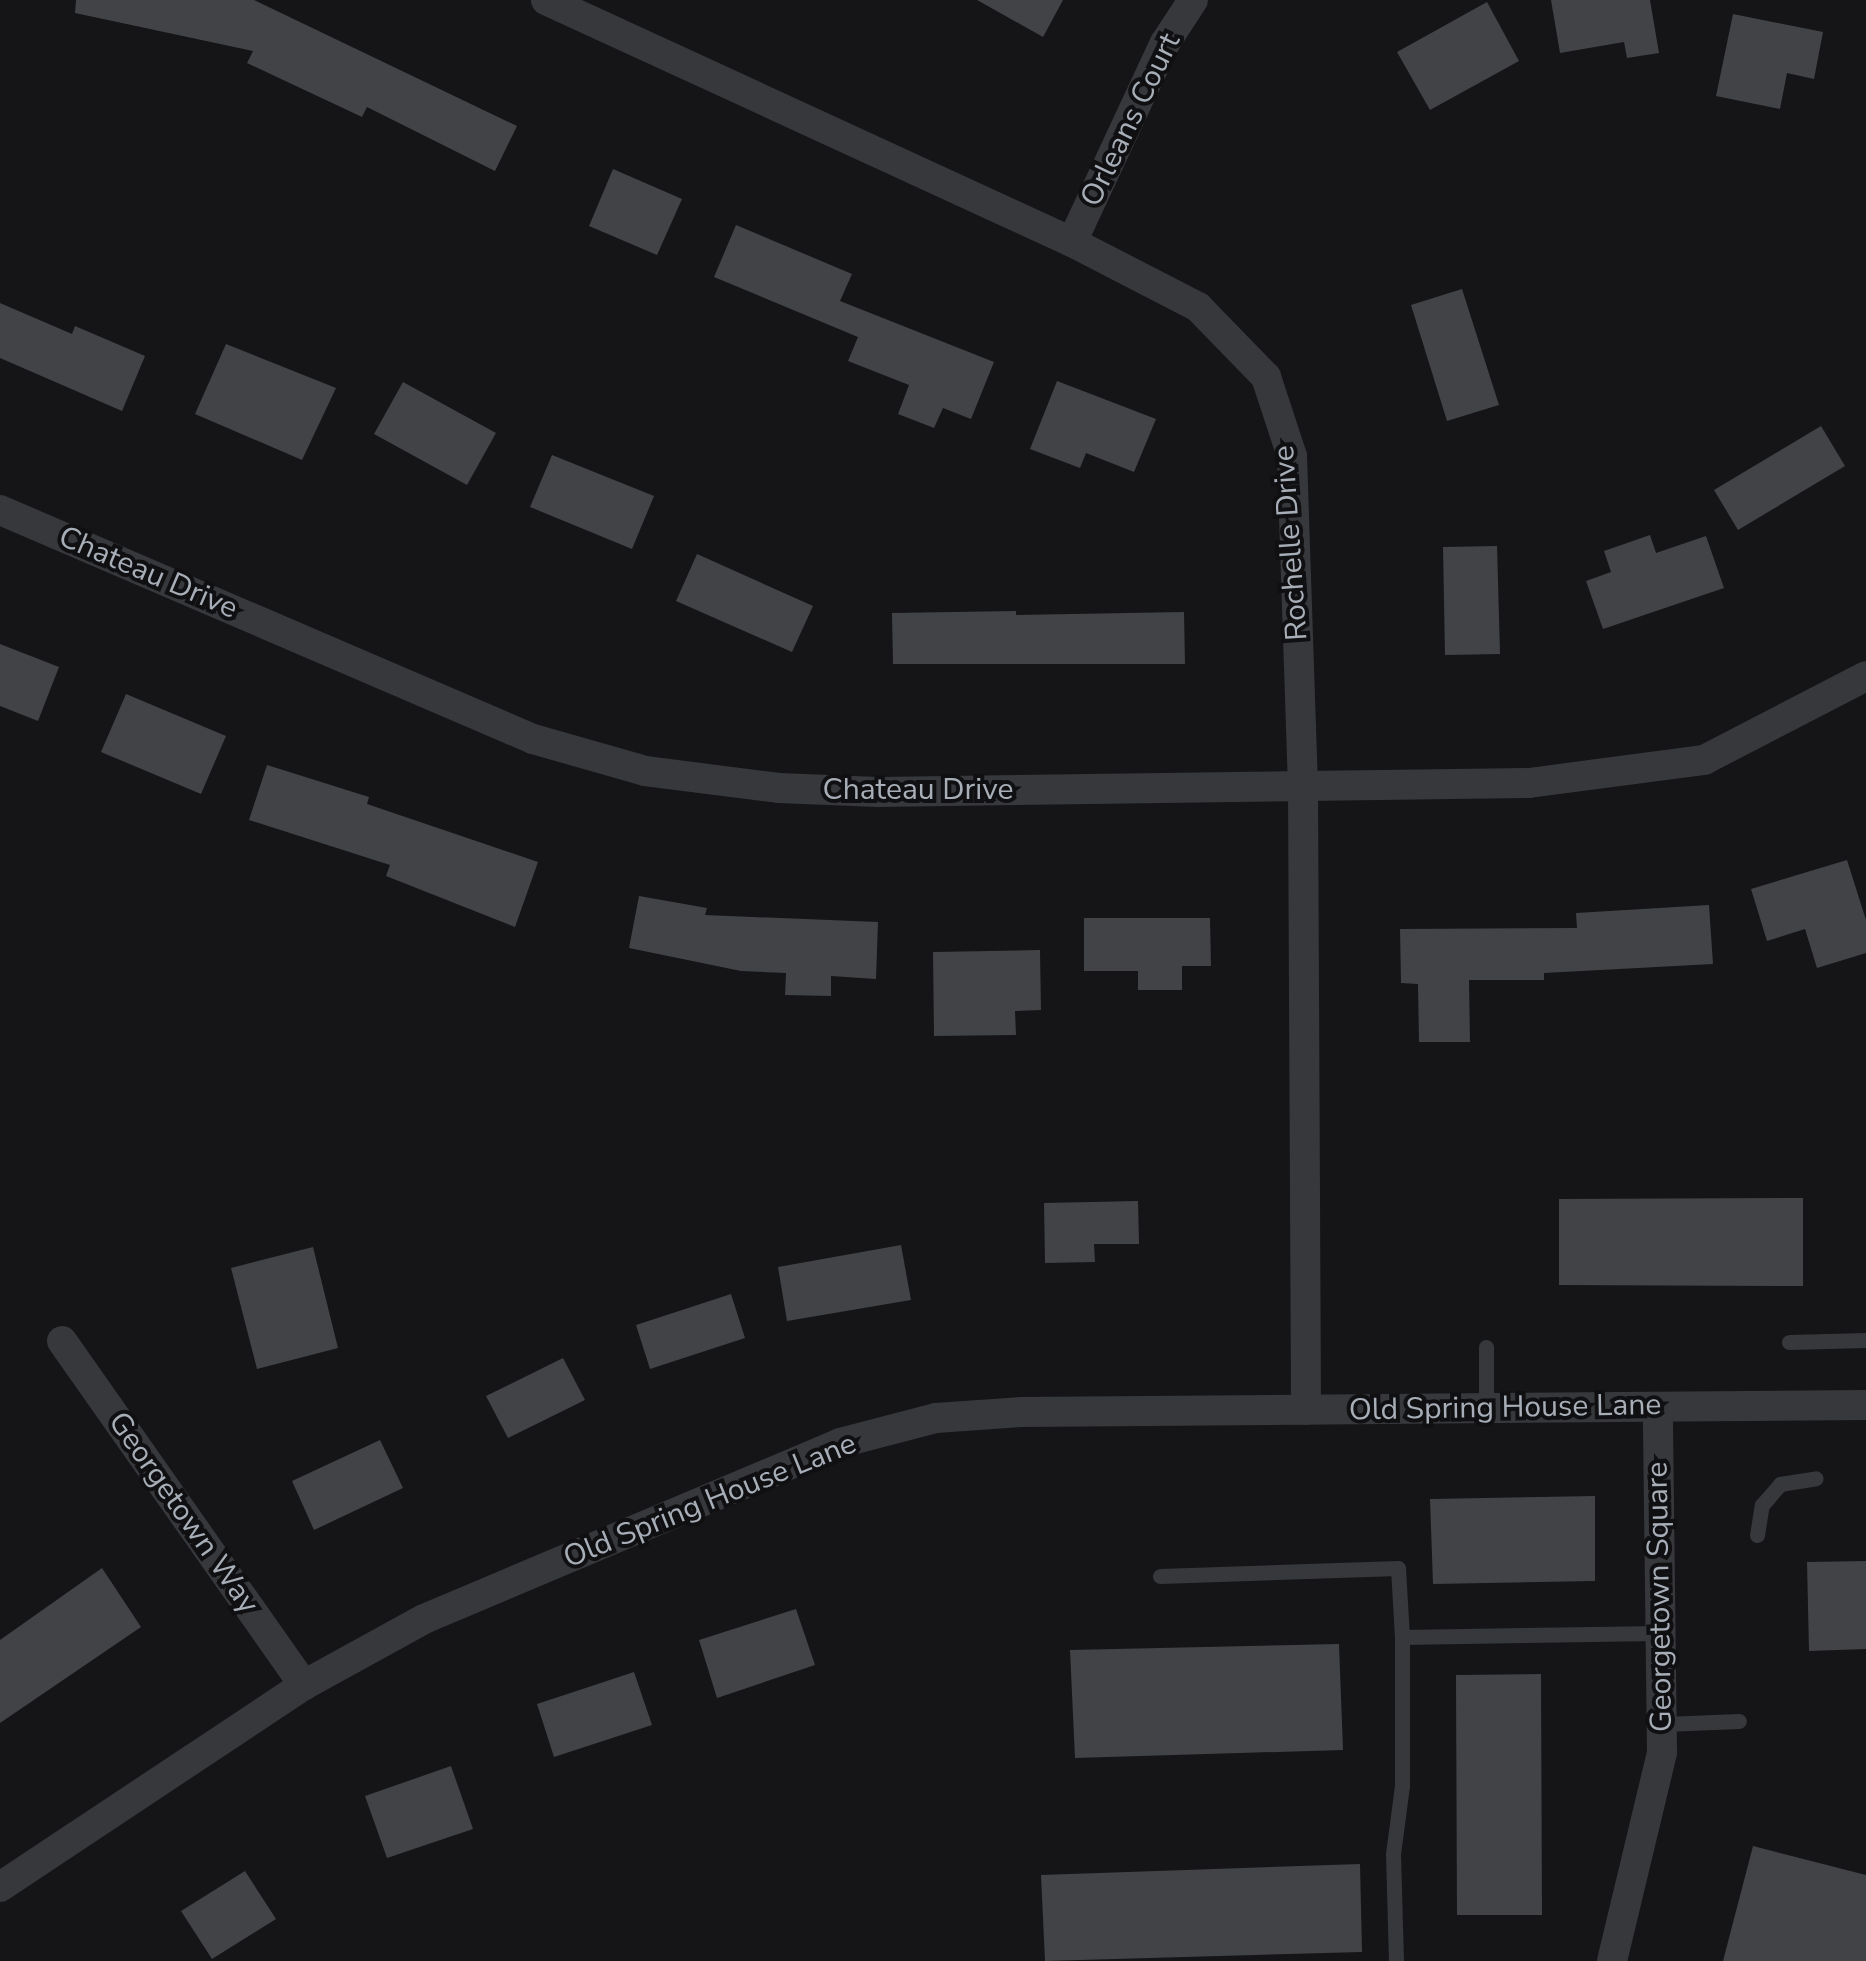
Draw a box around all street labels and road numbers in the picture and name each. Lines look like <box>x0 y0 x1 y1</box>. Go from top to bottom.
street label: Orleans Court <box>1074 28 1188 212</box>
street label: Rochelle Drive <box>1266 444 1316 642</box>
street label: Chateau Drive <box>53 519 243 627</box>
street label: Chateau Drive <box>822 772 1014 808</box>
street label: Old Spring House Lane <box>1348 1387 1662 1429</box>
street label: Georgetown Way <box>100 1405 266 1621</box>
street label: Old Spring House Lane <box>558 1426 862 1576</box>
street label: Georgetown Square <box>1640 1461 1680 1733</box>

